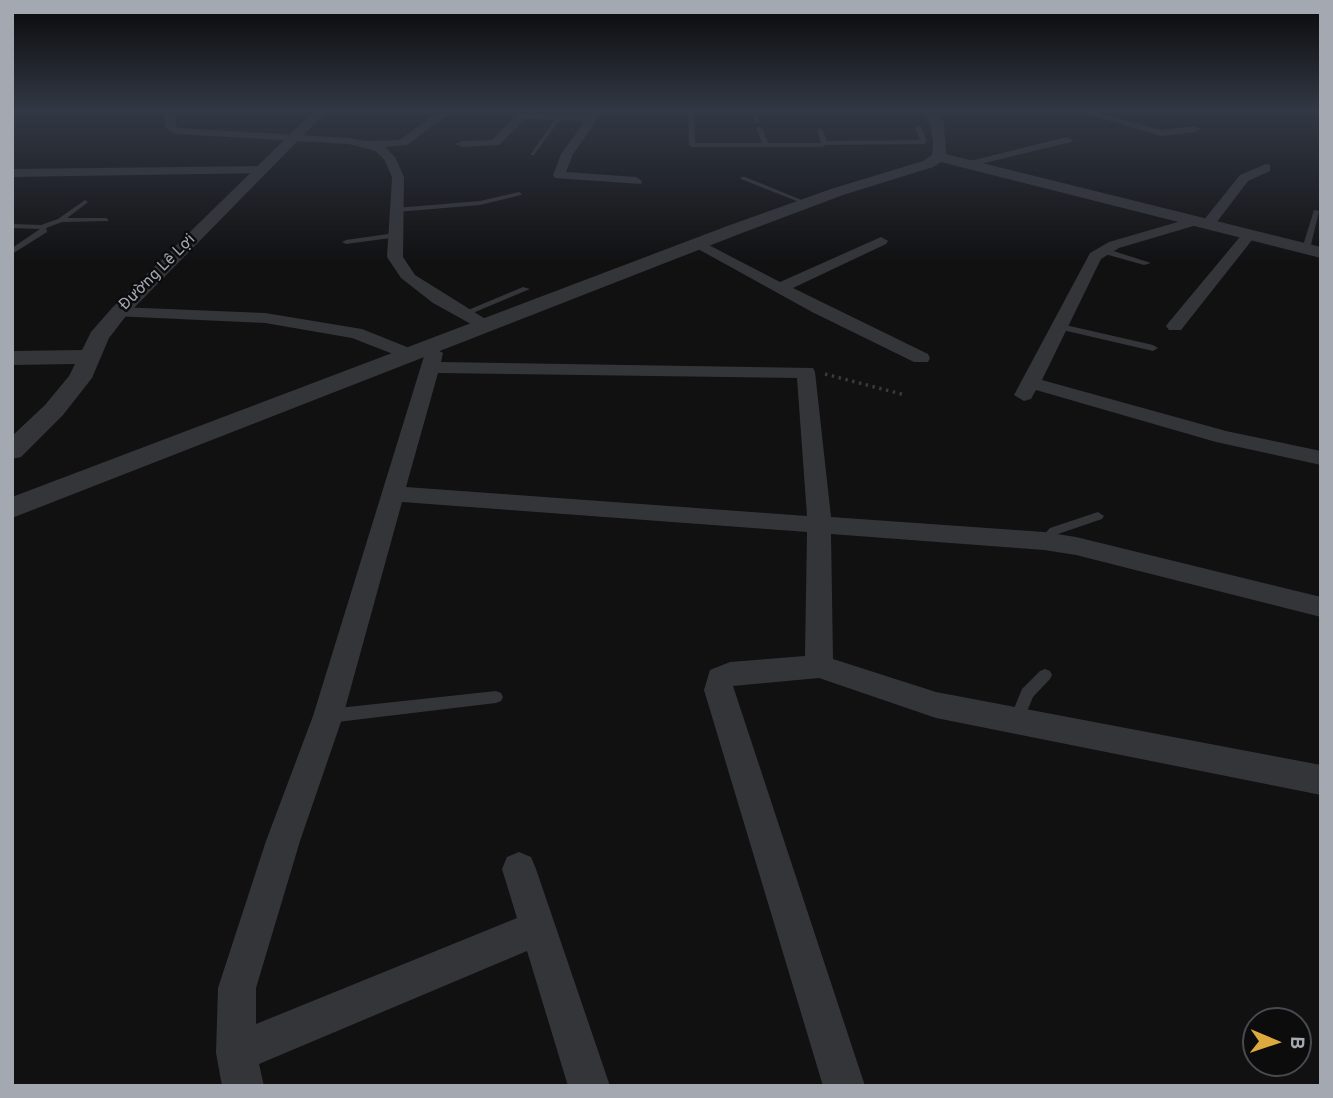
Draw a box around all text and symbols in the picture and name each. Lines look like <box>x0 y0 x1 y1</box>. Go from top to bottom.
street label: Đường Lê Lợi <box>116 231 200 315</box>
north arrow <box>1242 1007 1312 1077</box>
text: B <box>1284 1036 1308 1050</box>

